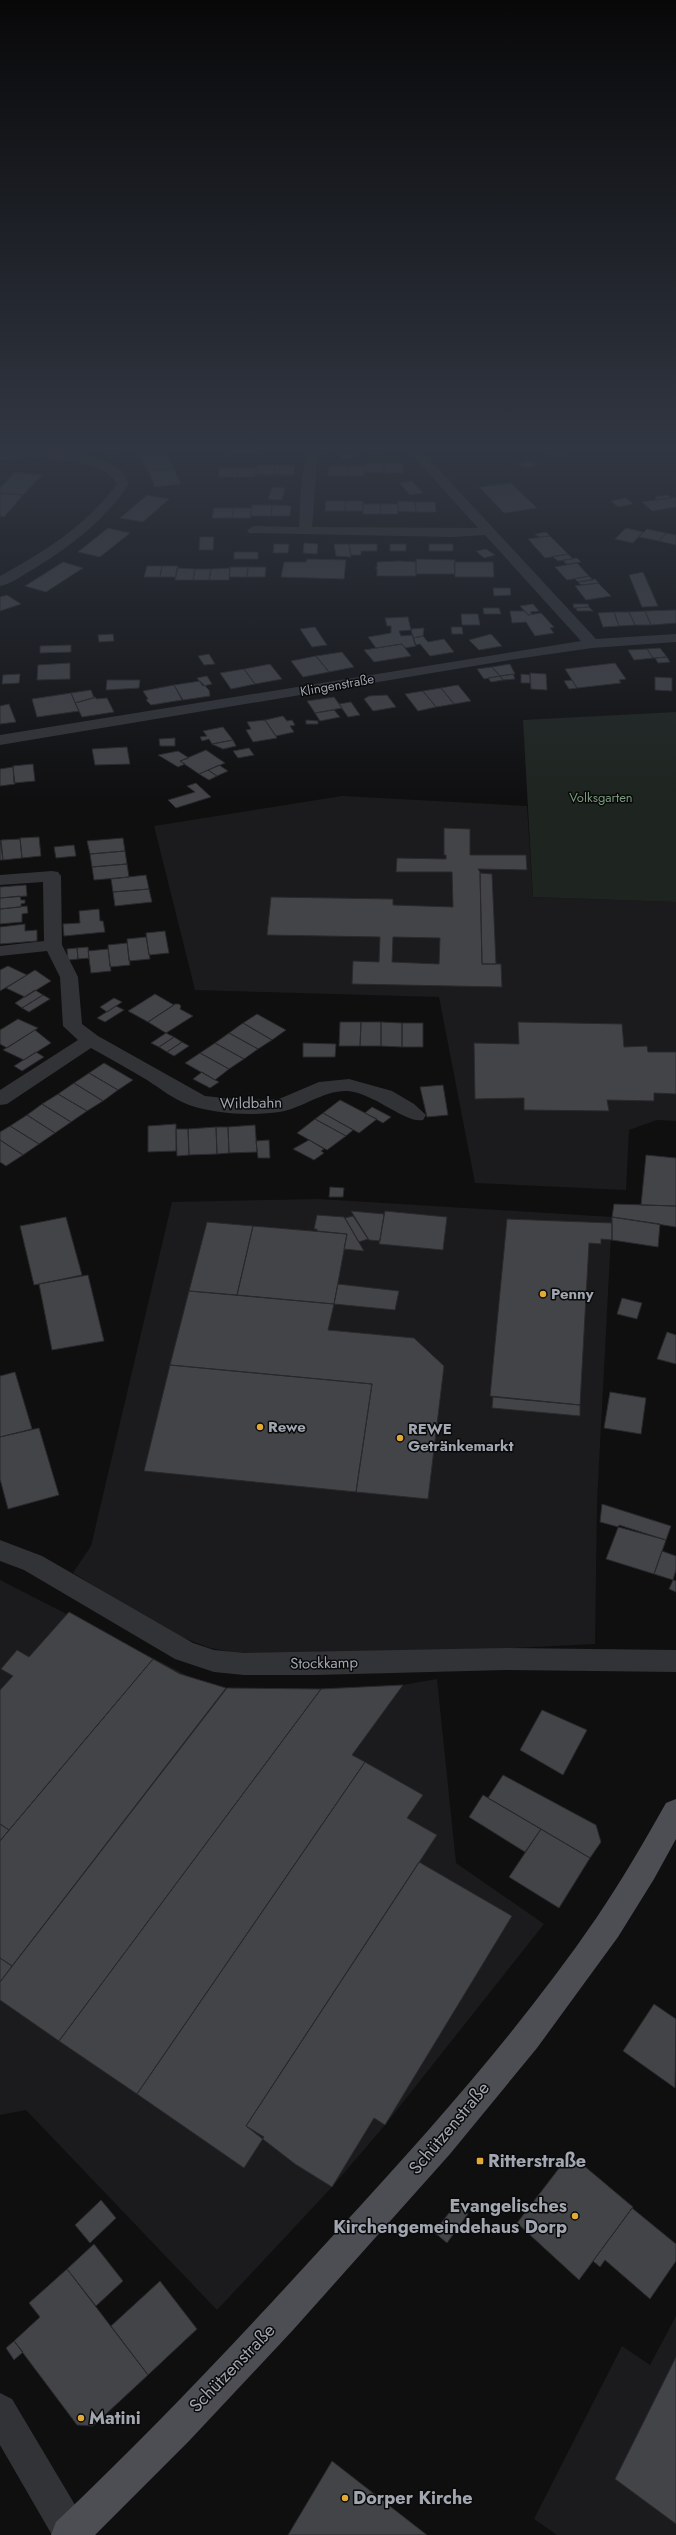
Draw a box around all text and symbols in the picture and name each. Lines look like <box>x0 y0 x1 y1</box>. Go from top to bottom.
street label: Klingenstraße <box>299 669 376 701</box>
park label: Volksgarten <box>569 788 633 807</box>
street label: Wildbahn <box>220 1091 282 1115</box>
place label: Penny <box>551 1283 594 1305</box>
marker: Penny <box>538 1289 548 1299</box>
place label: Rewe <box>268 1416 306 1438</box>
place label: REWE Getränkemarkt <box>408 1418 514 1457</box>
marker: Rewe <box>255 1422 265 1432</box>
marker: REWE Getränkemarkt <box>395 1433 405 1443</box>
street label: Stockkamp <box>290 1651 359 1675</box>
street label: Schützenstraße <box>402 2076 496 2180</box>
place label: Ritterstraße <box>488 2148 586 2174</box>
marker: Ritterstraße <box>475 2156 485 2166</box>
place label: Evangelisches Kirchengemeindehaus Dorp <box>333 2193 567 2240</box>
marker: Evangelisches Kirchengemeindehaus Dorp <box>570 2211 580 2221</box>
street label: Schützenstraße <box>183 2318 281 2418</box>
place label: Matini <box>89 2405 141 2431</box>
marker: Matini <box>76 2413 86 2423</box>
place label: Dorper Kirche <box>353 2485 473 2511</box>
marker: Dorper Kirche <box>340 2493 350 2503</box>

